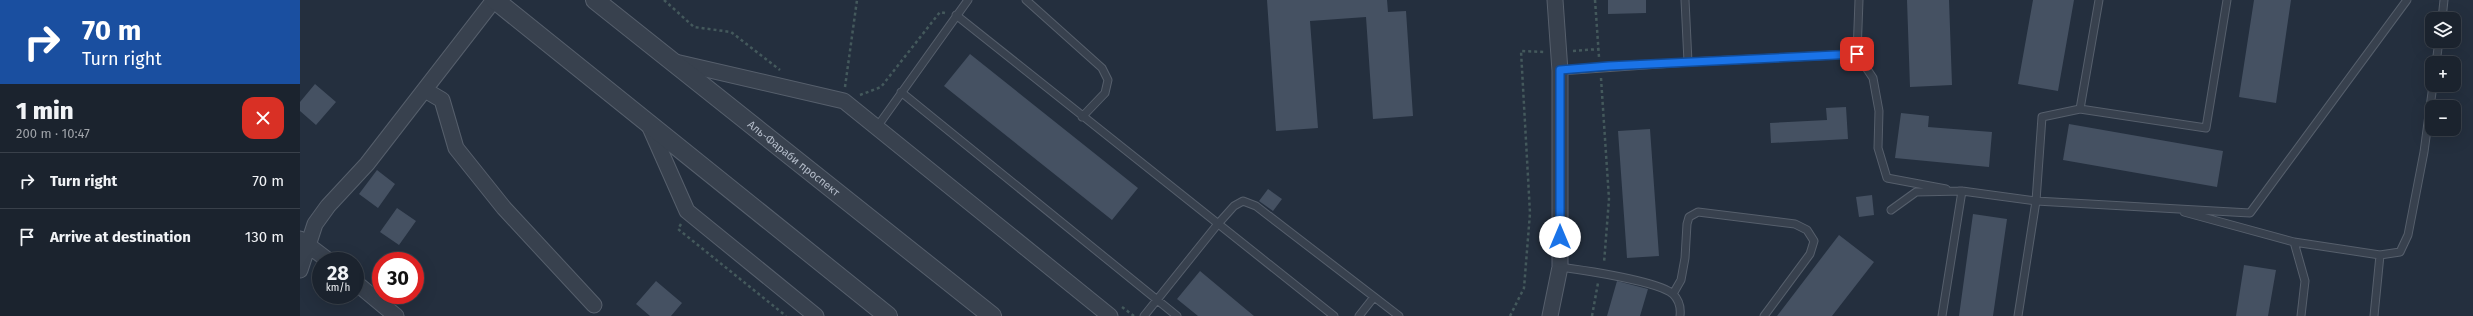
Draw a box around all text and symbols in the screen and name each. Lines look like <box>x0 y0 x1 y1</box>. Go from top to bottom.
map controls <box>2425 12 2461 136</box>
button: layers <box>2425 12 2461 48</box>
text: 70 m <box>82 14 141 47</box>
icon: right <box>16 16 68 68</box>
pin <box>1840 37 1874 71</box>
icon: arrive <box>1846 43 1868 65</box>
text: Turn right <box>82 48 162 70</box>
button: + <box>2425 56 2461 92</box>
text: 1 min <box>16 97 74 125</box>
button: close <box>242 97 284 139</box>
button: − <box>2425 100 2461 136</box>
street label: Аль-Фараби проспект <box>745 118 842 199</box>
text: 200 m · 10:47 <box>16 126 90 141</box>
icon: right <box>16 170 38 192</box>
text: Turn right <box>50 172 117 190</box>
text: 70 m <box>252 172 284 190</box>
position arrow <box>1539 216 1581 258</box>
icon: arrive <box>16 226 38 248</box>
text: Arrive at destination <box>50 228 191 246</box>
text: 130 m <box>245 228 284 246</box>
speed limit sign: 30 <box>372 252 424 304</box>
text: 28 <box>327 261 349 285</box>
text: km/h <box>326 282 350 294</box>

